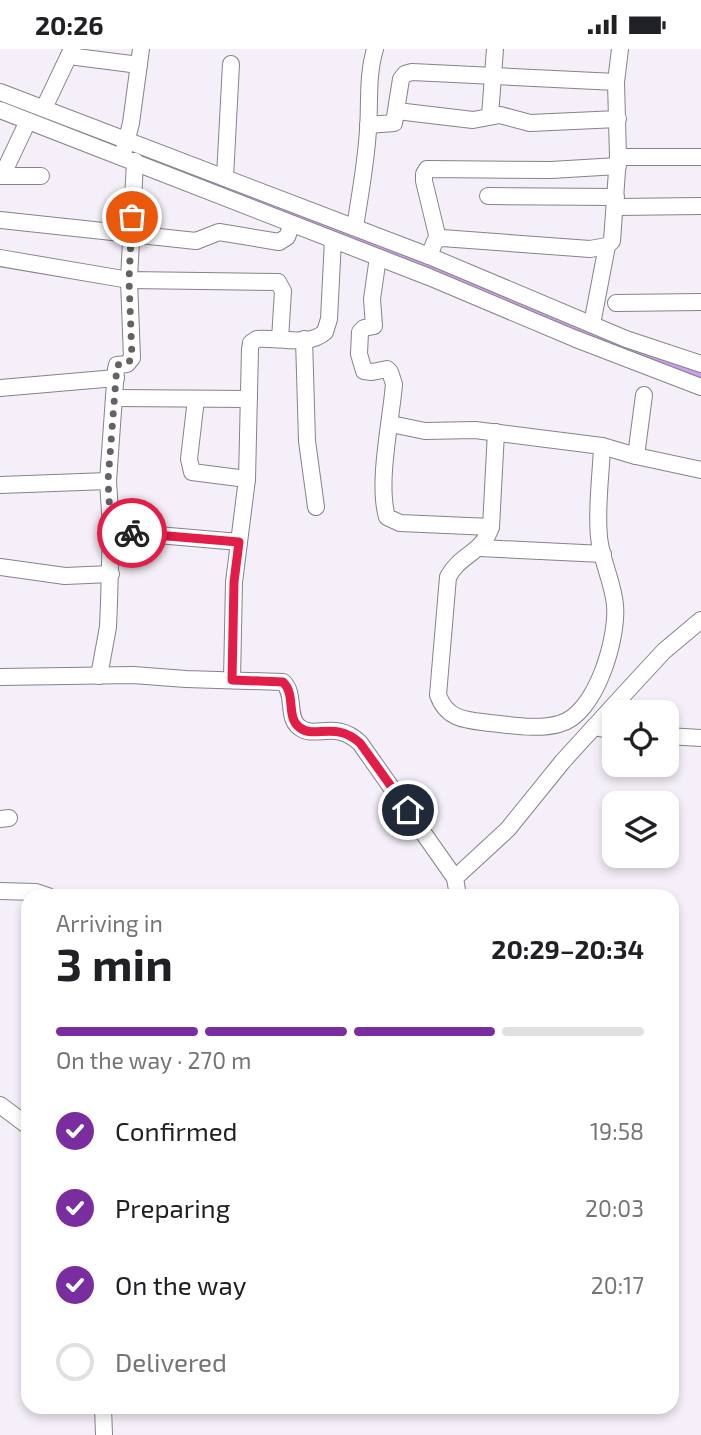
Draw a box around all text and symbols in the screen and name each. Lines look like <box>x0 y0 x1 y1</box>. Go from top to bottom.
text: 20:26 <box>35 9 104 40</box>
pin <box>102 187 162 247</box>
icon: bag <box>113 198 151 236</box>
courier <box>97 498 167 568</box>
icon: bike <box>113 514 151 552</box>
map controls <box>602 700 679 868</box>
button: locate <box>602 700 679 777</box>
pin <box>378 780 438 840</box>
icon: home <box>389 791 427 829</box>
button: layers <box>602 791 679 868</box>
text: Arriving in <box>56 909 163 937</box>
text: 20:29–20:34 <box>491 933 644 964</box>
text: 3 min <box>56 935 173 990</box>
text: On the way · 270 m <box>56 1046 251 1074</box>
icon: check <box>56 1112 94 1150</box>
text: Confirmed <box>115 1115 238 1146</box>
text: 19:58 <box>590 1117 644 1145</box>
icon: check <box>56 1189 94 1227</box>
text: Preparing <box>115 1192 230 1223</box>
text: 20:03 <box>585 1194 644 1222</box>
icon: check <box>56 1266 94 1304</box>
text: On the way <box>115 1269 246 1300</box>
text: 20:17 <box>591 1271 644 1299</box>
text: Delivered <box>115 1346 227 1377</box>

